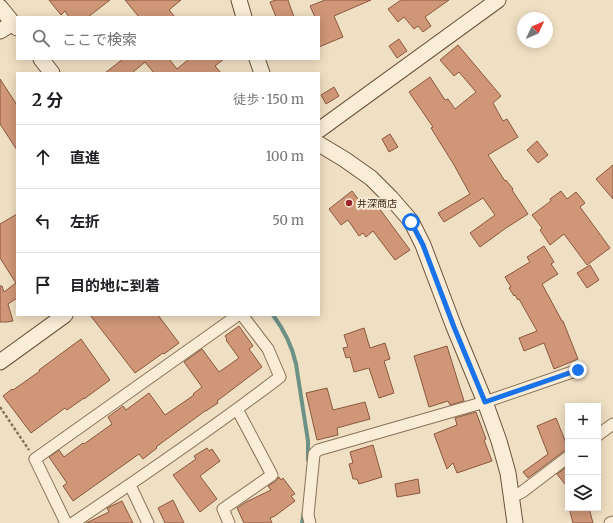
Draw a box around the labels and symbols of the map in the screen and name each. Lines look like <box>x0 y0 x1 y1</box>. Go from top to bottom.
north arrow <box>517 12 553 48</box>
place label: 井深商店 <box>357 197 397 210</box>
marker: 井深商店 <box>344 198 354 208</box>
route start <box>402 213 420 231</box>
route end <box>569 361 587 379</box>

